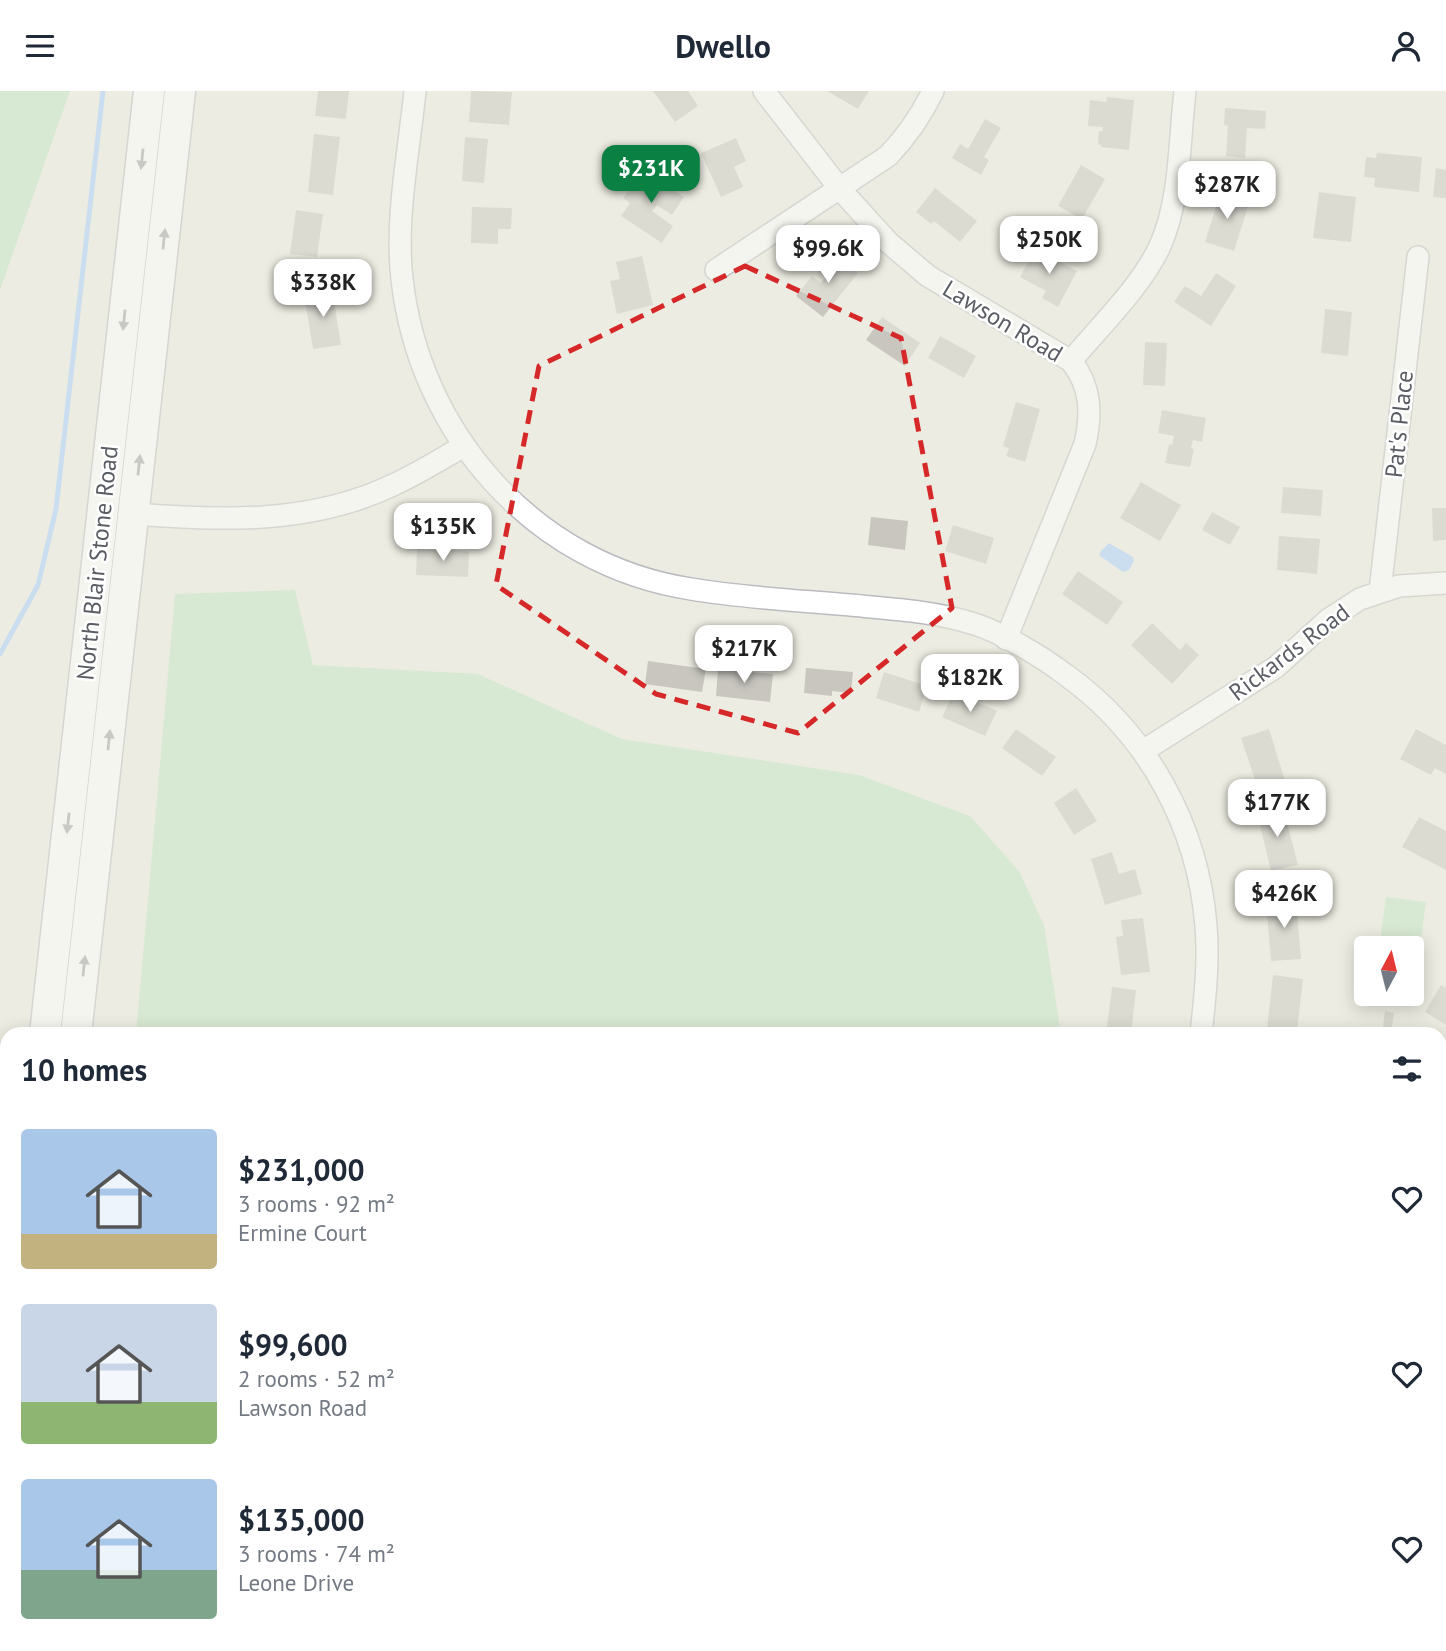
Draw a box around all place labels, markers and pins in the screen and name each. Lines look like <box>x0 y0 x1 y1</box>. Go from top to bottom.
pin: $231K <box>602 145 700 205</box>
pin: $287K <box>1178 162 1276 221</box>
pin: $250K <box>1000 216 1098 276</box>
pin: $99.6K <box>771 225 885 285</box>
pin: $338K <box>274 259 372 319</box>
pin: $135K <box>394 503 492 563</box>
pin: $217K <box>695 625 793 685</box>
pin: $182K <box>921 655 1019 714</box>
pin: $177K <box>1228 779 1326 839</box>
pin: $426K <box>1235 871 1333 930</box>

